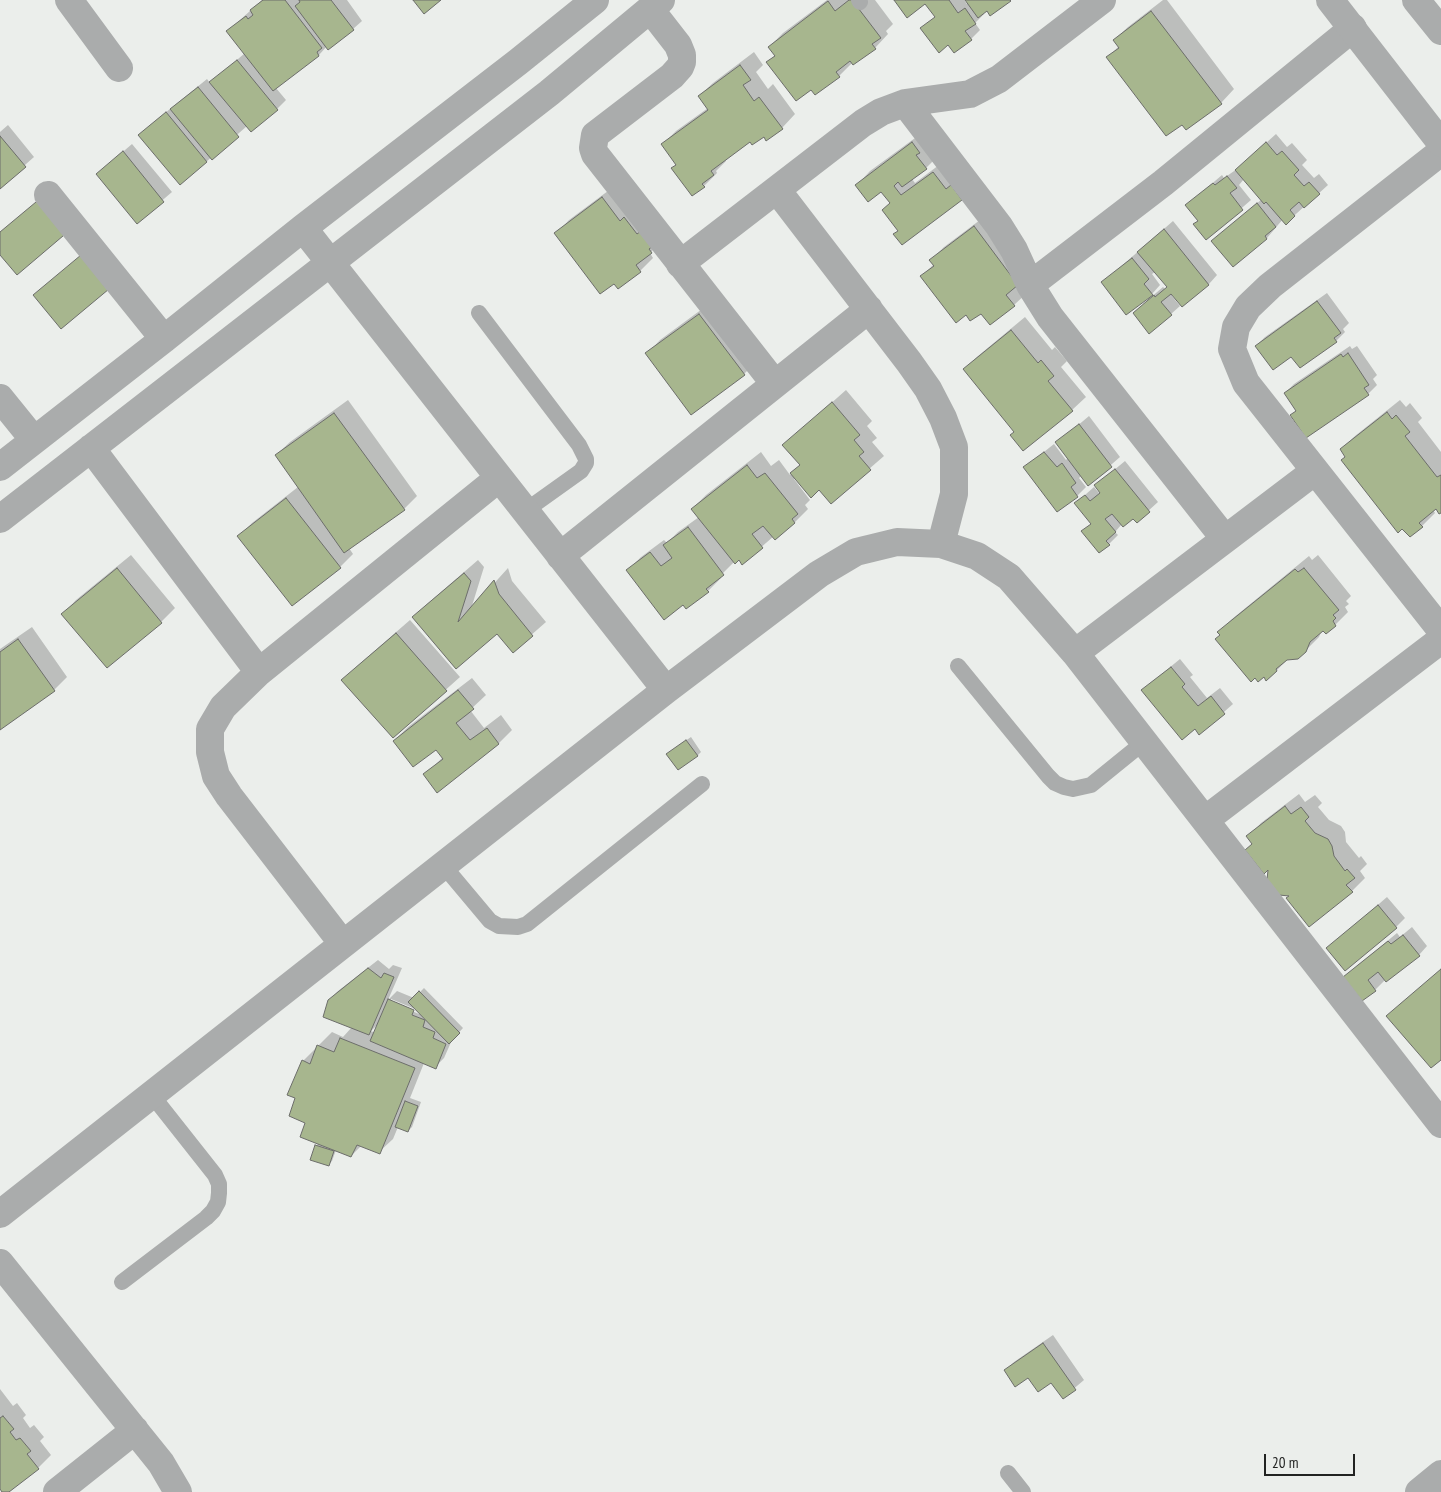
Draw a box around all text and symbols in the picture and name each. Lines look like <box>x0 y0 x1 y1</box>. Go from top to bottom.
scale bar <box>1266 1444 1357 1476</box>
text: 20 m <box>1272 1453 1298 1472</box>

